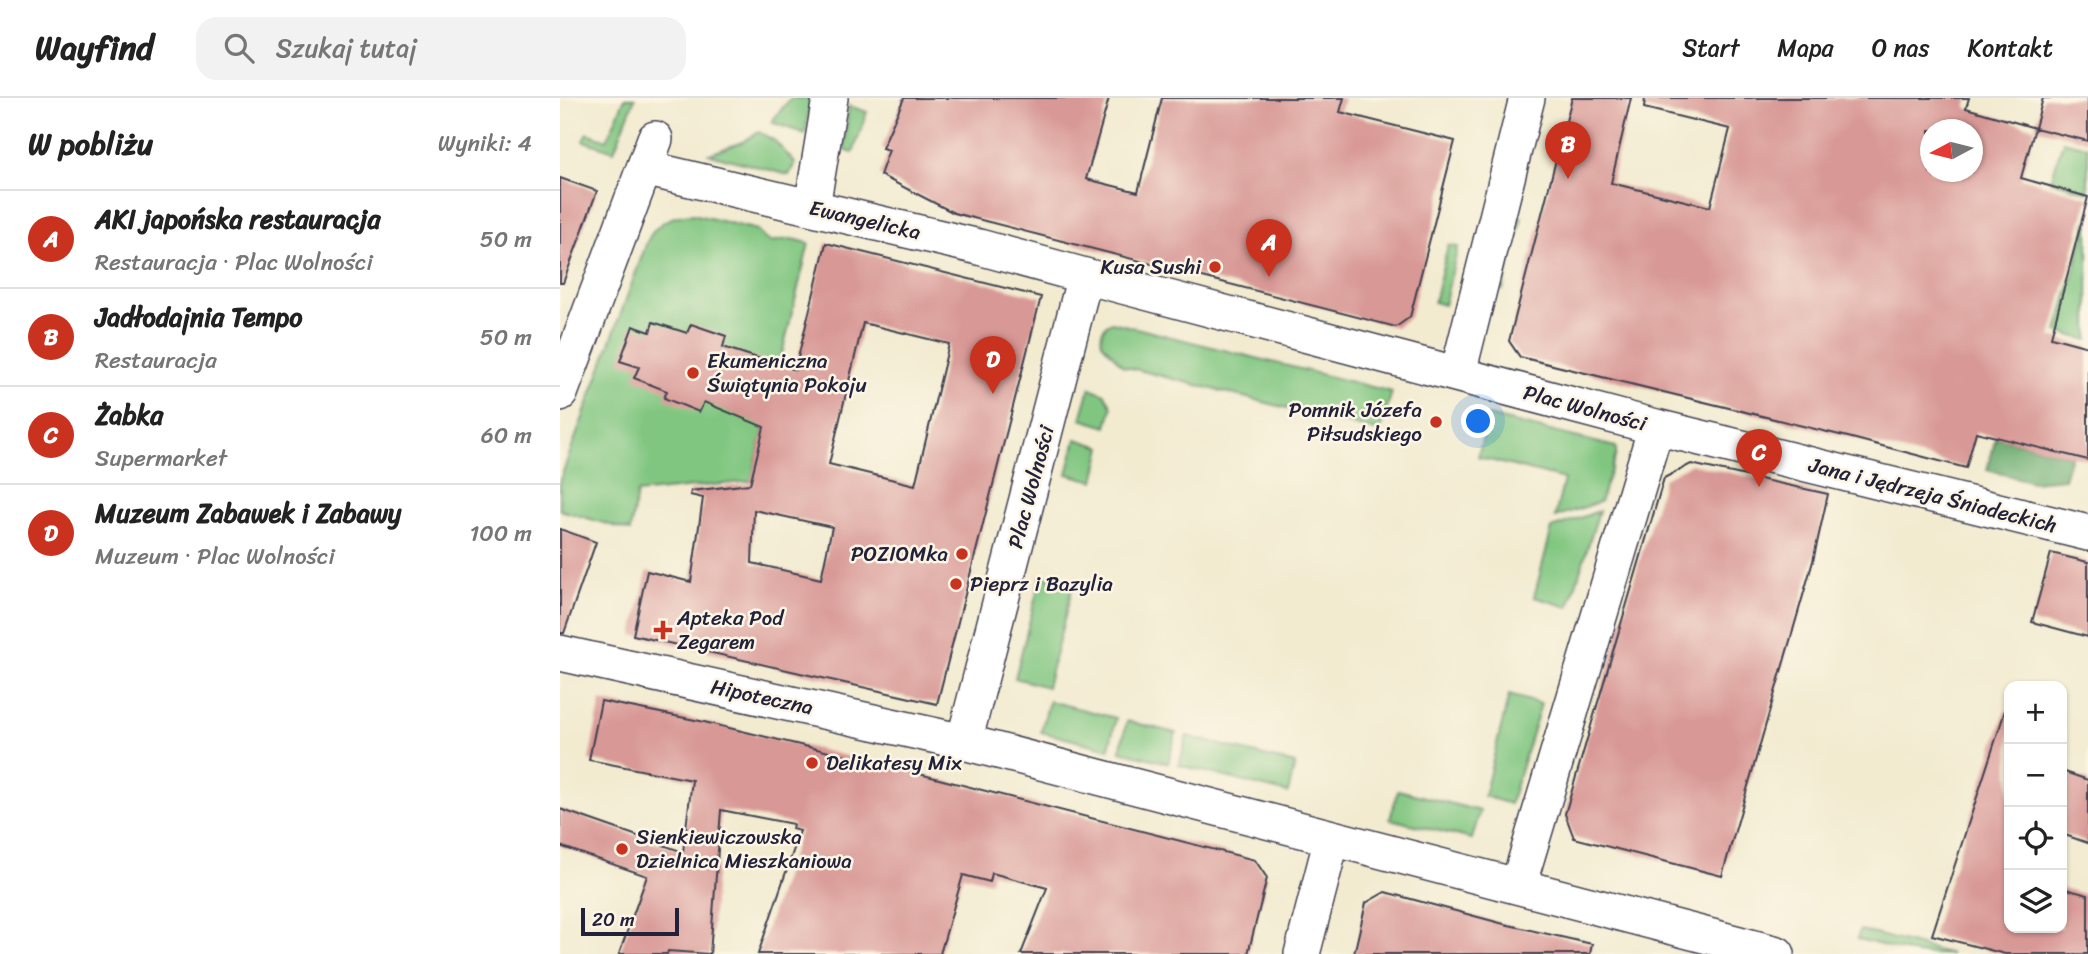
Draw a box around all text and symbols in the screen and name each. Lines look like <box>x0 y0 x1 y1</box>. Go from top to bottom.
search box <box>196 17 686 80</box>
text: Wayfind <box>35 19 154 77</box>
text: Szukaj tutaj <box>276 25 417 71</box>
text: Start <box>1682 27 1739 69</box>
text: Mapa <box>1777 27 1834 69</box>
text: O nas <box>1872 27 1930 69</box>
text: Kontakt <box>1968 27 2053 69</box>
icon: search <box>220 29 258 67</box>
text: W pobliżu <box>28 117 153 171</box>
north arrow <box>1920 119 1983 182</box>
pin: B <box>1545 121 1591 179</box>
text: Wyniki: 4 <box>438 123 532 164</box>
street label: Ewangelicka <box>805 189 925 251</box>
text: AKI japońska restauracja <box>95 196 381 242</box>
text: A <box>43 219 59 260</box>
text: 50 m <box>480 219 532 260</box>
pin: A <box>1246 219 1292 277</box>
text: Restauracja · Plac Wolności <box>95 242 373 283</box>
place label: Kusa Sushi <box>1100 248 1202 286</box>
marker: Kusa Sushi <box>1207 259 1223 275</box>
text: Jadłodajnia Tempo <box>95 294 303 340</box>
text: B <box>44 317 58 358</box>
text: 50 m <box>480 317 532 358</box>
pin: D <box>970 336 1016 394</box>
text: Restauracja <box>95 340 217 381</box>
place label: Ekumeniczna Świątynia Pokoju <box>707 342 867 404</box>
marker: Ekumeniczna Świątynia Pokoju <box>685 365 701 381</box>
street label: Plac Wolności <box>1519 373 1652 443</box>
place label: Pomnik Józefa Piłsudskiego <box>1288 391 1422 453</box>
text: Żabka <box>95 392 163 438</box>
your location <box>1461 404 1495 438</box>
marker: Pomnik Józefa Piłsudskiego <box>1428 414 1444 430</box>
text: C <box>44 415 58 456</box>
text: 60 m <box>481 415 532 456</box>
street label: Plac Wolności <box>996 420 1066 553</box>
pin: C <box>1736 429 1782 487</box>
text: Supermarket <box>95 438 227 479</box>
street label: Jana i Jędrzeja Śniadeckich <box>1804 446 2061 544</box>
text: Muzeum Zabawek i Zabawy <box>95 490 401 536</box>
text: D <box>44 513 58 554</box>
text: 100 m <box>469 513 532 554</box>
place label: POZIOMka <box>851 535 948 573</box>
text: Muzeum · Plac Wolności <box>95 536 335 577</box>
marker: POZIOMka <box>954 546 970 562</box>
place label: Pieprz i Bazylia <box>970 565 1113 603</box>
marker: Pieprz i Bazylia <box>948 576 964 592</box>
place label: Apteka Pod Zegarem <box>676 599 785 661</box>
marker: Apteka Pod Zegarem <box>655 622 671 638</box>
street label: Hipoteczna <box>707 668 817 726</box>
map controls <box>2004 681 2067 933</box>
button: + <box>2004 681 2067 744</box>
place label: Delikatesy Mix <box>826 744 962 782</box>
button: − <box>2004 744 2067 807</box>
marker: Delikatesy Mix <box>804 755 820 771</box>
button: locate <box>2004 807 2067 870</box>
place label: Sienkiewiczowska Dzielnica Mieszkaniowa <box>636 818 852 880</box>
marker: Sienkiewiczowska Dzielnica Mieszkaniowa <box>614 841 630 857</box>
button: layers <box>2004 870 2067 933</box>
text: 20 m <box>592 903 635 936</box>
scale bar <box>581 905 679 937</box>

